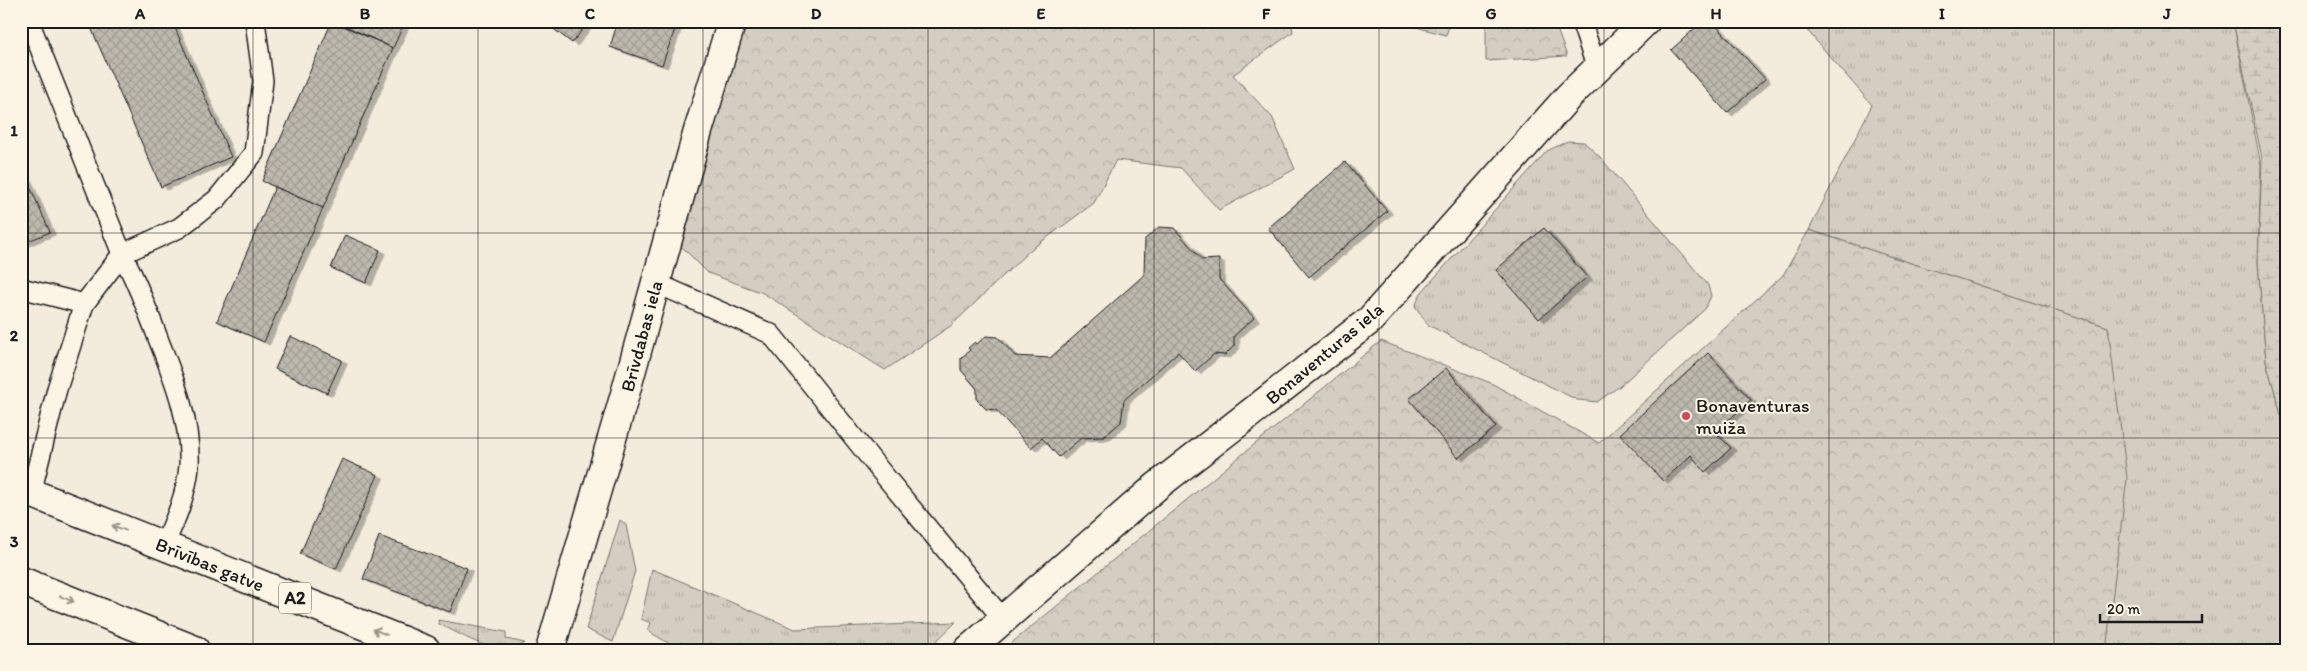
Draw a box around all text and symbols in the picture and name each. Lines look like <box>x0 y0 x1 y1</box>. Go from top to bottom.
text: A <box>134 4 146 23</box>
text: B <box>360 4 371 23</box>
text: C <box>585 4 596 23</box>
text: D <box>811 4 822 23</box>
text: E <box>1037 4 1046 23</box>
text: F <box>1262 4 1271 23</box>
text: G <box>1485 4 1497 23</box>
text: H <box>1710 4 1722 23</box>
text: I <box>1939 4 1945 23</box>
text: J <box>2162 4 2171 23</box>
text: 1 <box>10 121 18 140</box>
street label: Brīvdabas iela <box>616 278 667 394</box>
street label: Bonaventuras iela <box>1261 298 1388 409</box>
text: 2 <box>10 326 19 345</box>
place label: Bonaventuras muiža <box>1696 394 1810 439</box>
marker: Bonaventuras muiža <box>1680 410 1692 422</box>
one-way arrow <box>112 522 127 532</box>
text: 3 <box>10 532 19 551</box>
street label: Brīvības gatve <box>152 532 267 597</box>
road number: A2 <box>279 582 311 614</box>
scale bar <box>2100 591 2202 623</box>
one-way arrow <box>59 595 74 604</box>
text: 20 m <box>2107 600 2141 618</box>
one-way arrow <box>373 626 388 636</box>

